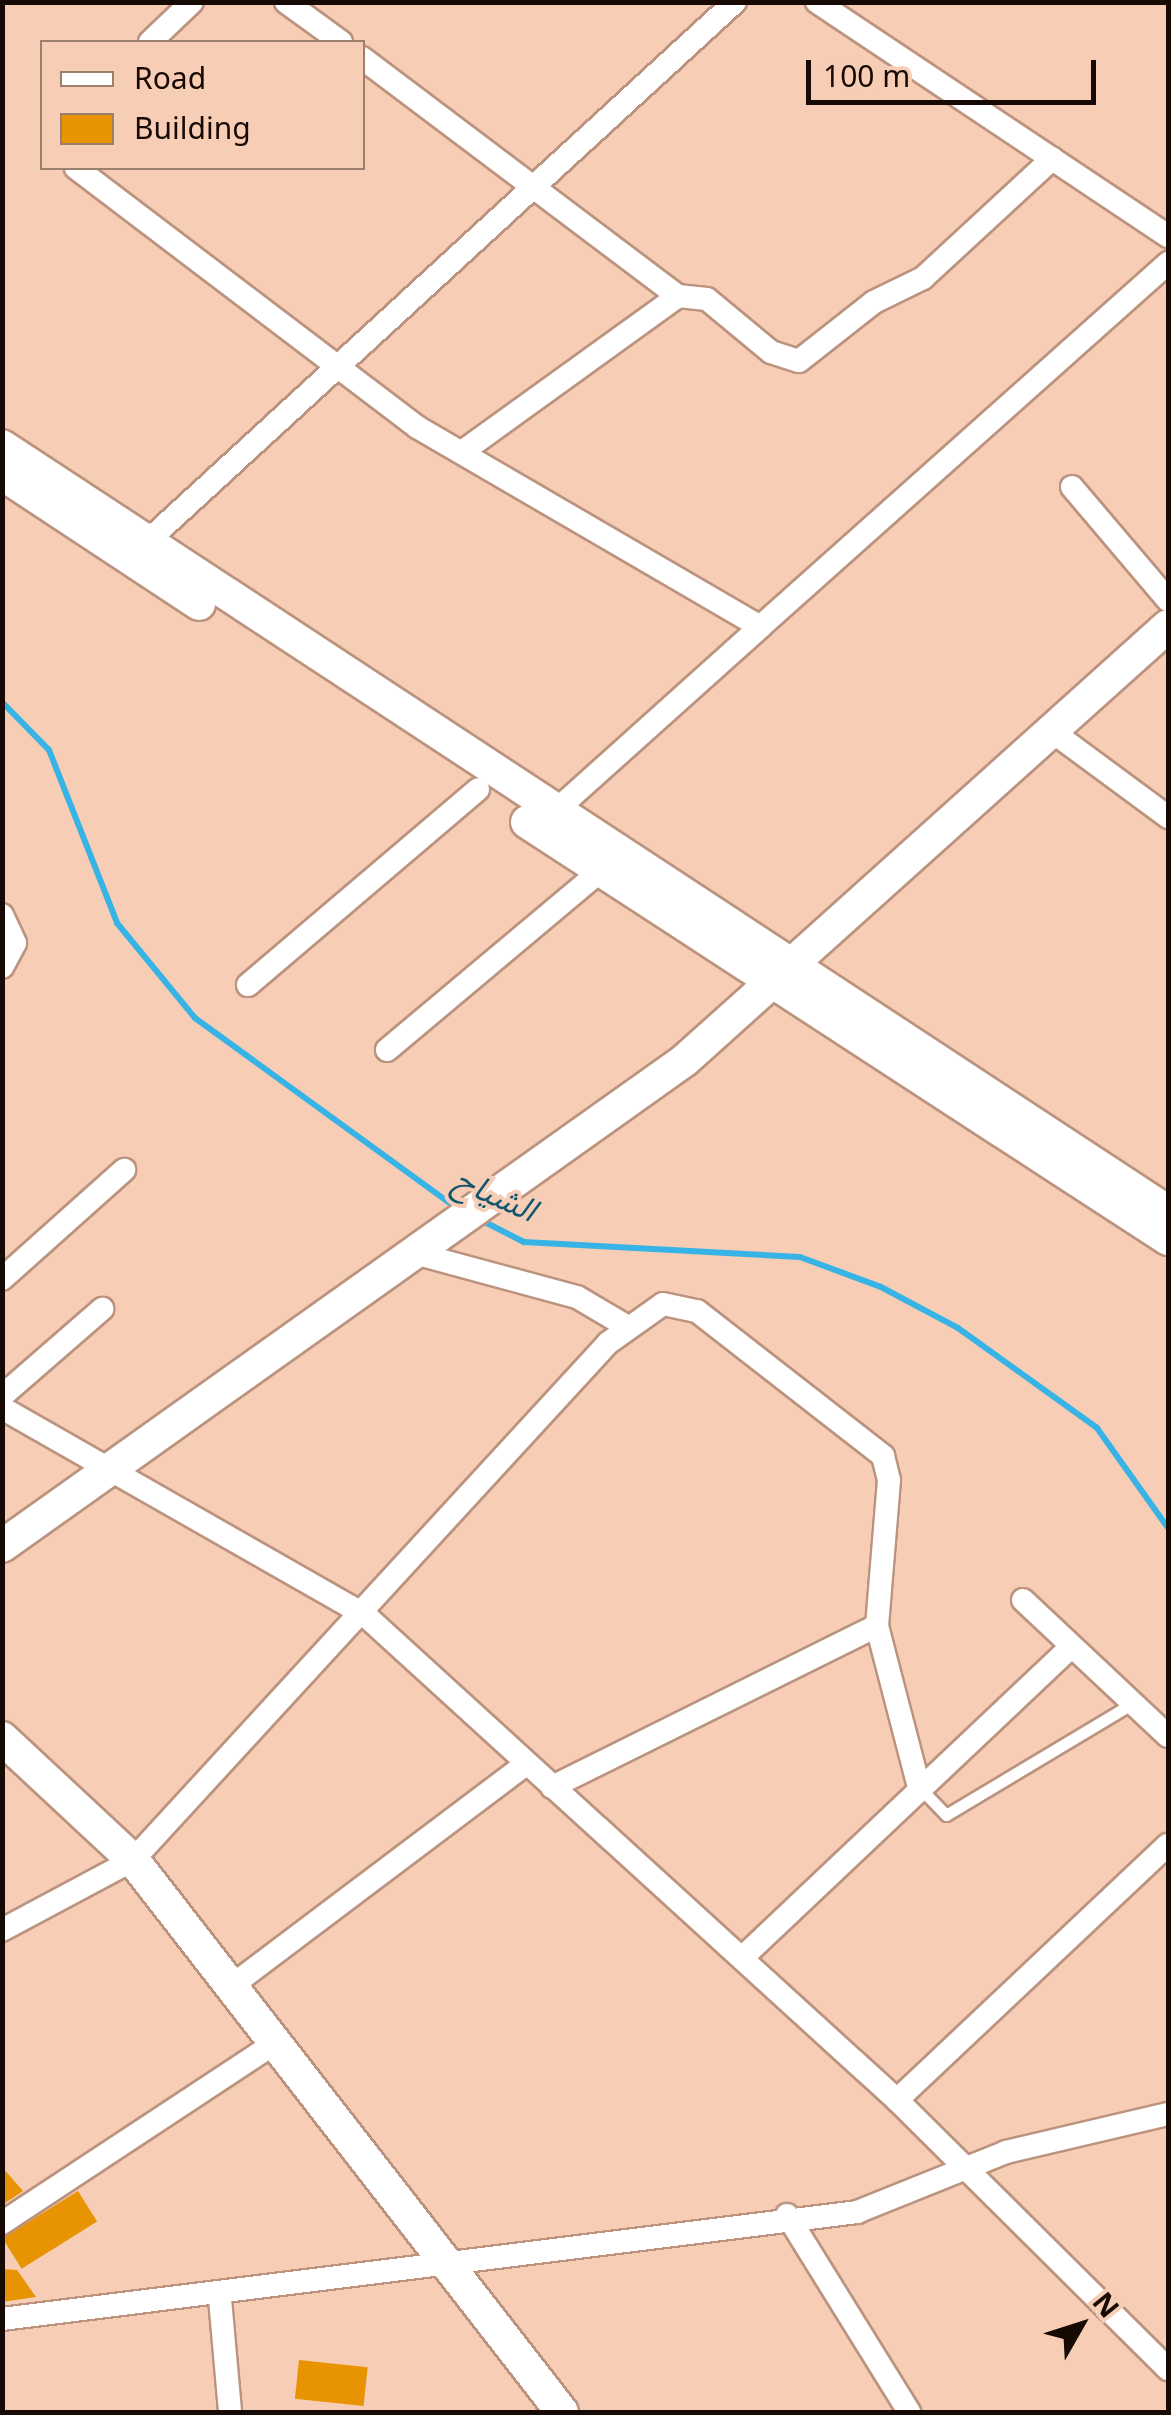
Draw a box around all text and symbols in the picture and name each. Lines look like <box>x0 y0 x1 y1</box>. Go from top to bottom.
legend <box>40 40 365 170</box>
scale bar <box>811 40 1101 102</box>
text: 100 m <box>823 46 910 109</box>
text: Road <box>134 48 206 111</box>
text: Building <box>134 98 251 161</box>
water label: الشياح <box>448 1161 542 1231</box>
north arrow <box>1031 2275 1131 2375</box>
text: N <box>1075 2278 1135 2333</box>

